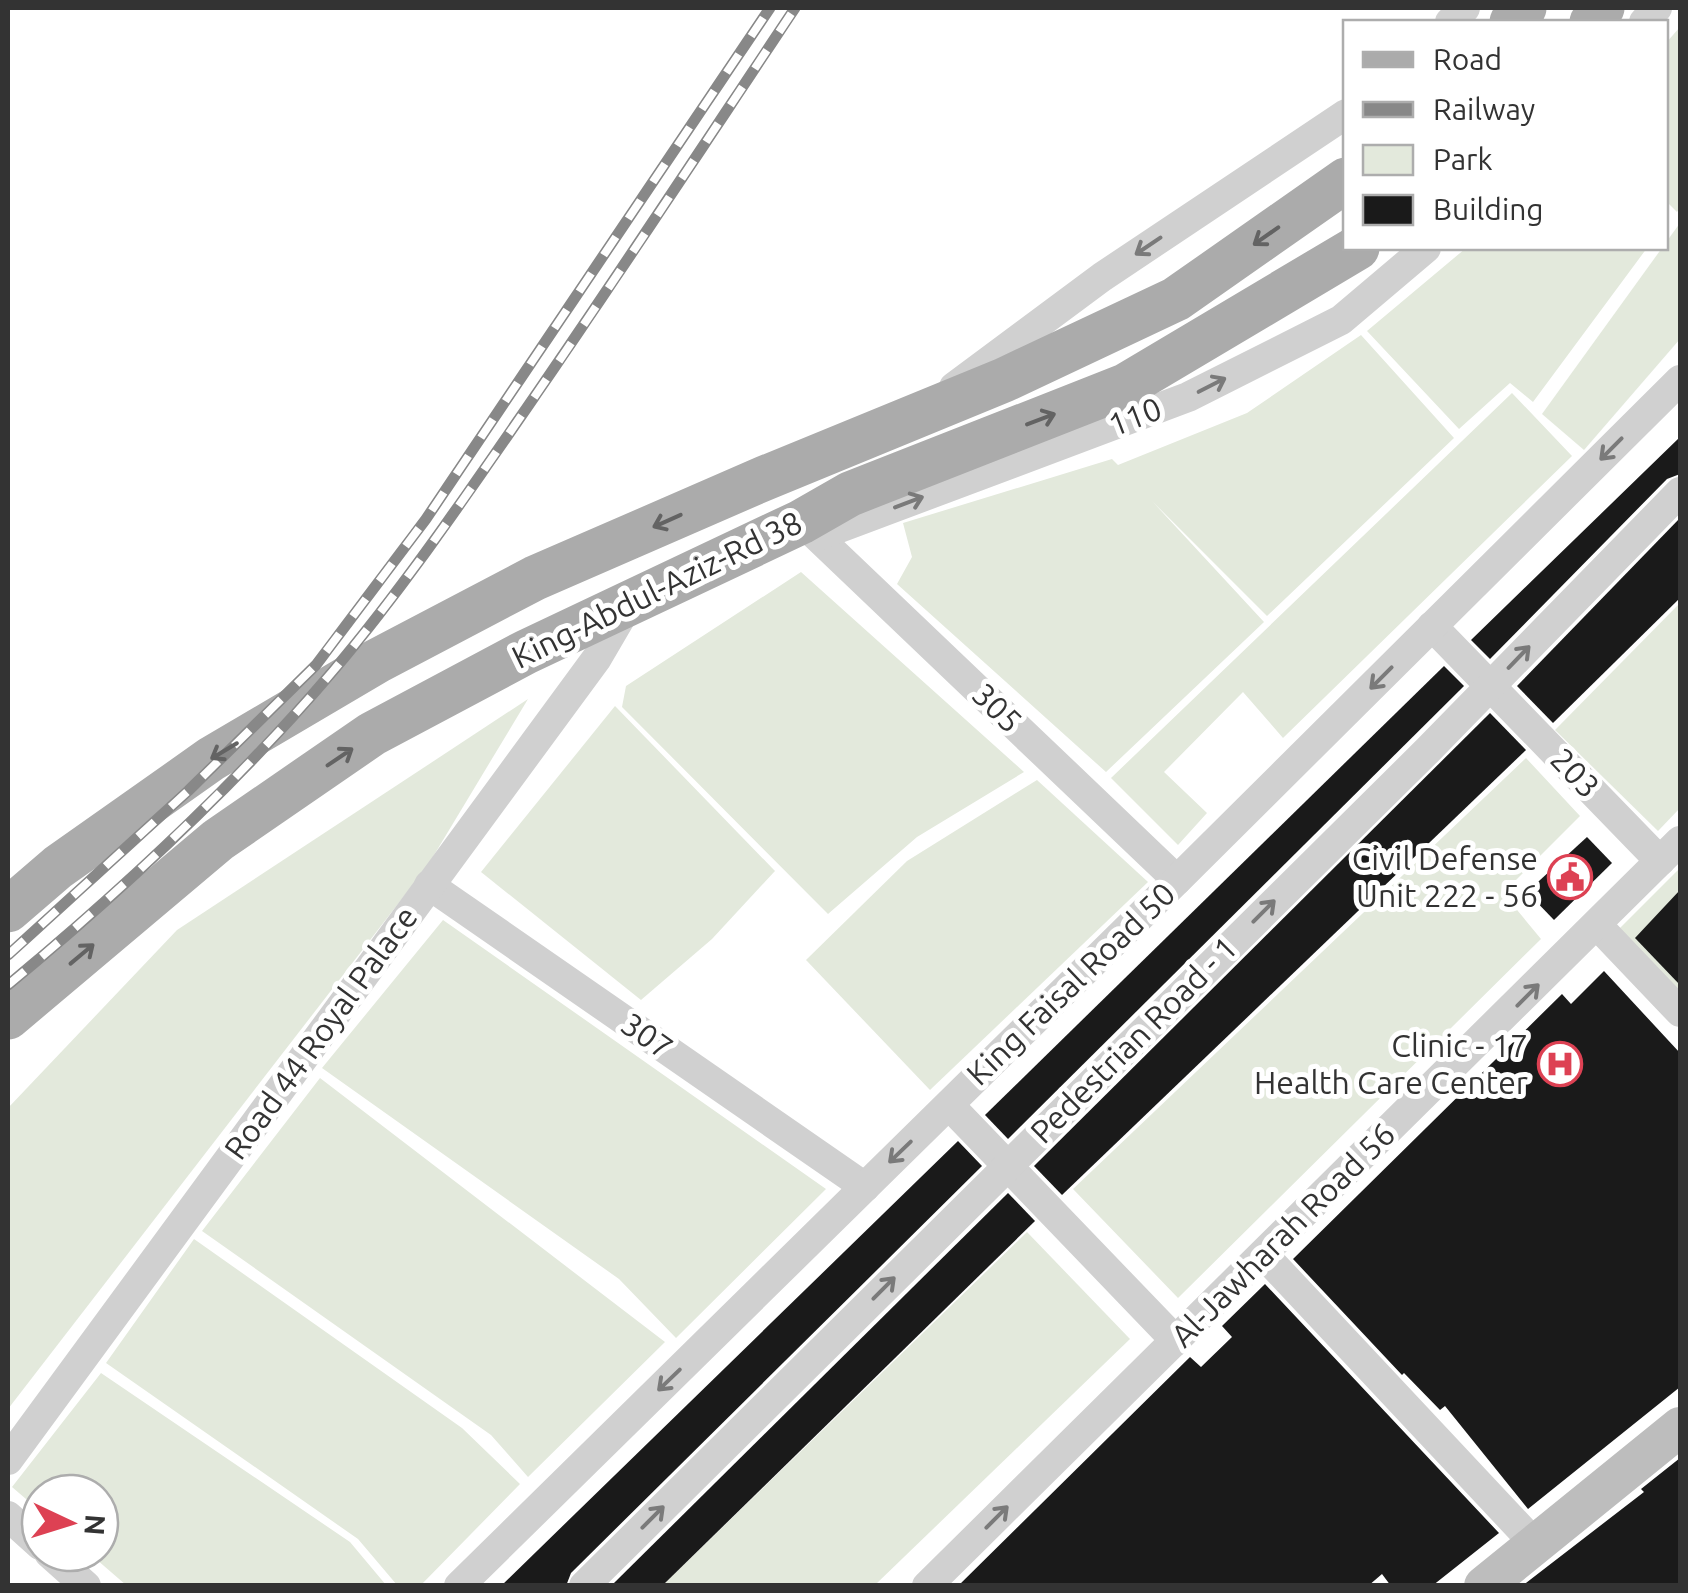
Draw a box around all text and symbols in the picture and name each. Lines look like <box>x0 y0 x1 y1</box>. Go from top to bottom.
legend <box>1343 20 1668 250</box>
text: Road <box>1433 42 1502 76</box>
text: Railway <box>1433 92 1535 126</box>
text: Park <box>1433 142 1493 176</box>
text: Building <box>1433 192 1544 226</box>
one-way arrow <box>1252 225 1280 246</box>
one-way arrow <box>1134 235 1162 256</box>
one-way arrow <box>1197 375 1226 394</box>
street label: 110 <box>1103 390 1166 443</box>
one-way arrow <box>1026 409 1056 427</box>
one-way arrow <box>1600 436 1624 460</box>
one-way arrow <box>892 492 923 510</box>
street label: King-Abdul-Aziz-Rd 38 <box>506 503 807 675</box>
one-way arrow <box>652 513 683 531</box>
one-way arrow <box>1506 645 1530 669</box>
one-way arrow <box>1369 665 1393 689</box>
street label: 305 <box>966 676 1030 739</box>
street label: 203 <box>1544 740 1607 804</box>
one-way arrow <box>210 741 239 761</box>
one-way arrow <box>325 746 353 767</box>
place label: Civil Defense Unit 222 - 56 <box>1352 840 1538 913</box>
public building icon: Civil Defense Unit 222 - 56 <box>1547 854 1593 900</box>
street label: King Faisal Road 50 <box>959 875 1182 1092</box>
street label: Road 44 Royal Palace <box>217 899 424 1166</box>
one-way arrow <box>1252 900 1276 924</box>
street label: Pedestrian Road - 1 <box>1023 929 1244 1150</box>
one-way arrow <box>69 943 94 966</box>
one-way arrow <box>1515 983 1539 1007</box>
street label: 307 <box>615 1005 680 1065</box>
place label: Clinic - 17 Health Care Center <box>1254 1027 1528 1100</box>
hospital icon: Clinic - 17 Health Care Center <box>1537 1041 1583 1087</box>
street label: Al-Jawharah Road 56 <box>1163 1115 1401 1353</box>
one-way arrow <box>889 1140 913 1164</box>
one-way arrow <box>872 1276 896 1300</box>
one-way arrow <box>657 1367 681 1391</box>
north arrow <box>20 1473 120 1573</box>
one-way arrow <box>641 1505 665 1529</box>
one-way arrow <box>984 1505 1008 1529</box>
text: N <box>79 1513 112 1536</box>

